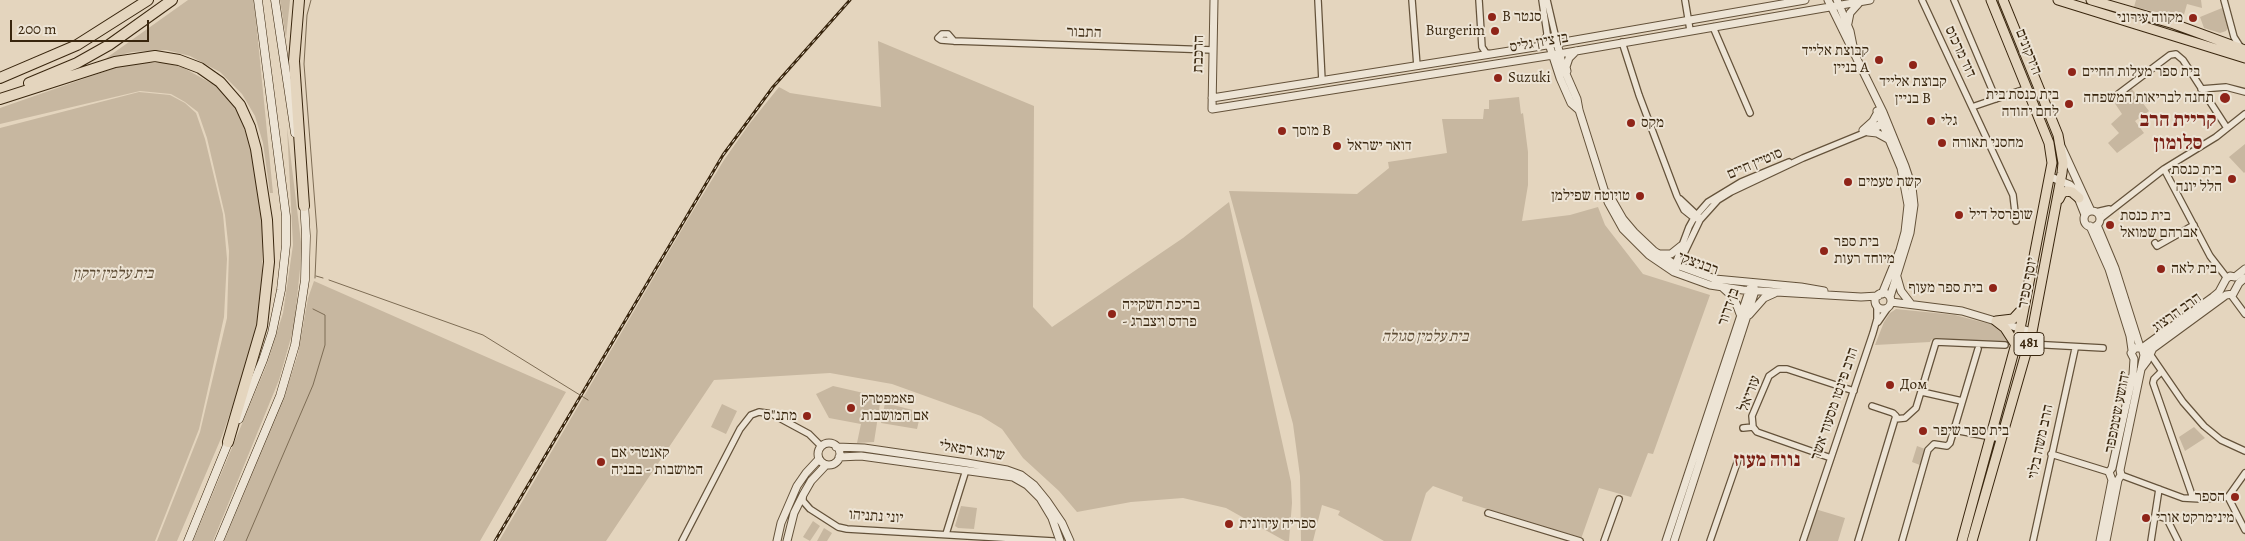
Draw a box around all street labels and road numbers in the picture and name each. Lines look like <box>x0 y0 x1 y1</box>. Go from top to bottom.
street label: התבור <box>1066 23 1102 43</box>
street label: דוד מרכוס <box>1940 23 1980 81</box>
street label: הירקונים <box>2011 27 2045 77</box>
street label: בן ציון גליס <box>1508 29 1570 57</box>
street label: הרכבת <box>1190 35 1208 73</box>
street label: סוטיין חיים <box>1724 144 1786 184</box>
street label: רבניצקי <box>1675 248 1721 280</box>
street label: יוסף ספיר <box>2014 256 2042 310</box>
street label: בן דרור <box>1714 286 1744 328</box>
street label: הרב הרצוג <box>2149 289 2205 337</box>
road number: 481 <box>2014 332 2044 356</box>
street label: הרב פינטו מסעוד אשר <box>1807 345 1863 463</box>
street label: יהושע שטמפפר <box>2101 370 2135 454</box>
street label: עזריאל <box>1735 373 1765 415</box>
street label: הרב משה בלוי <box>2024 403 2058 481</box>
street label: שרגא רפאלי <box>938 437 1006 465</box>
street label: יוני נתניהו <box>848 506 904 528</box>

